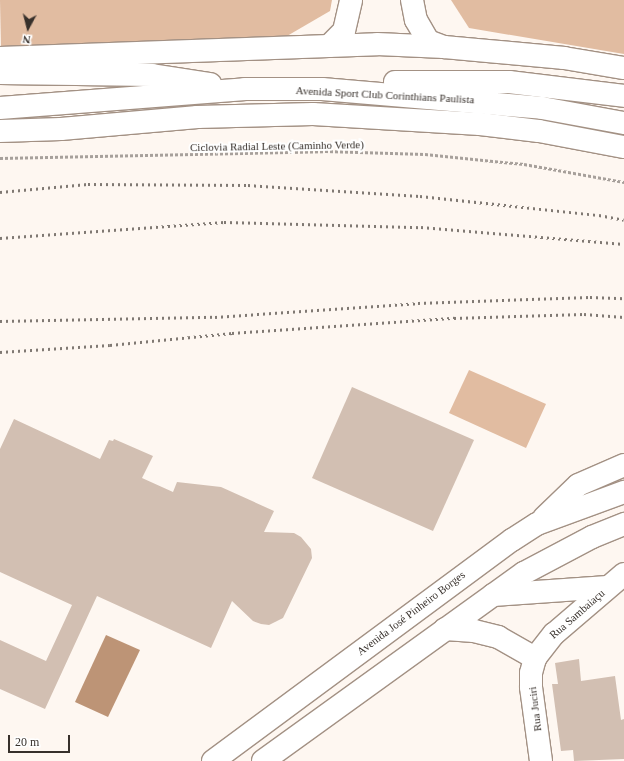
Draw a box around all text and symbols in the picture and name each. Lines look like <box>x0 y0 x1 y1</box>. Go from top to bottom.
north arrow <box>8 8 48 48</box>
text: N <box>22 33 31 46</box>
street label: Avenida Sport Club Corinthians Paulista <box>295 84 475 106</box>
street label: Ciclovia Radial Leste (Caminho Verde) <box>190 138 364 154</box>
street label: Avenida José Pinheiro Borges <box>354 568 468 658</box>
street label: Rua Sambaiaçu <box>547 586 607 642</box>
street label: Rua Juciri <box>526 686 544 732</box>
scale bar <box>10 727 72 753</box>
text: 20 m <box>15 735 39 749</box>

